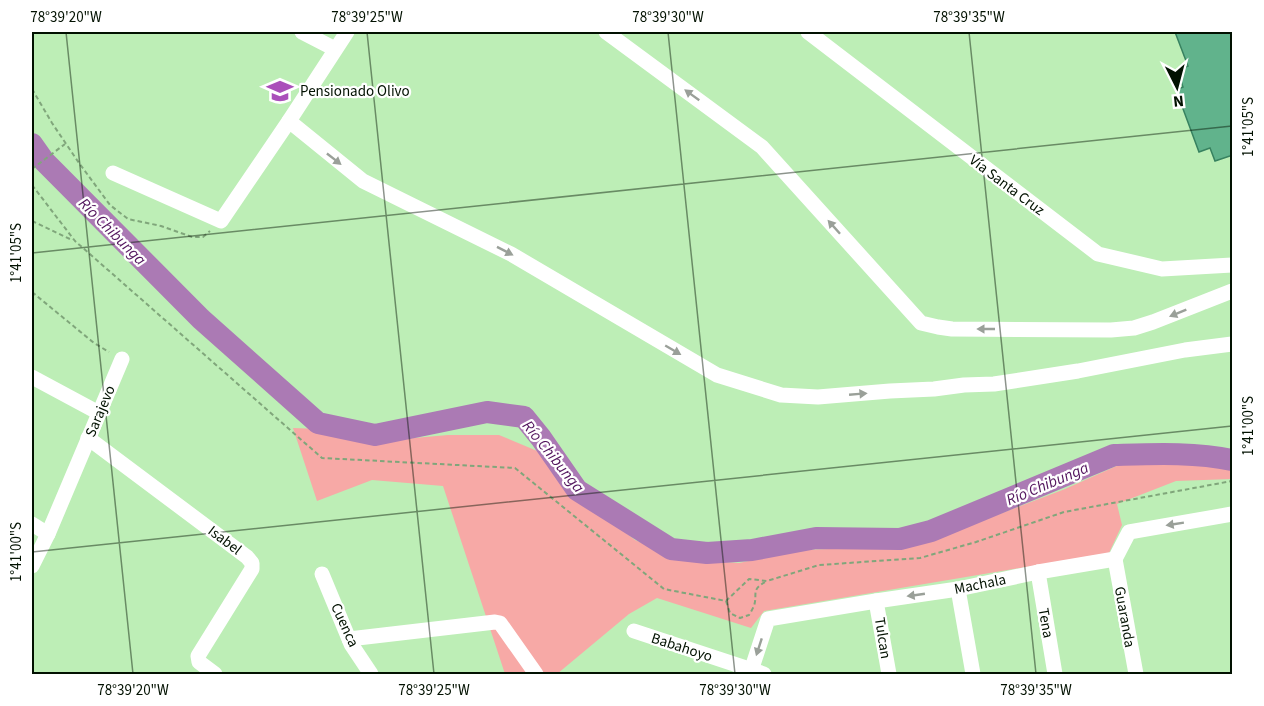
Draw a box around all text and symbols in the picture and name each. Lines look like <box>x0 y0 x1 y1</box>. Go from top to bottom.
text: 78°39'20"W <box>30 7 102 28</box>
text: 78°39'25"W <box>331 7 403 28</box>
text: 78°39'30"W <box>632 7 704 28</box>
text: 78°39'35"W <box>933 7 1005 28</box>
north arrow <box>1147 57 1207 117</box>
school or university icon: Pensionado Olivo <box>265 76 295 106</box>
place label: Pensionado Olivo <box>300 81 410 102</box>
one-way arrow <box>685 89 701 101</box>
text: N <box>1172 89 1185 112</box>
text: 1°41'05"S <box>1238 97 1259 157</box>
street label: Vía Santa Cruz <box>965 150 1049 221</box>
one-way arrow <box>326 152 342 165</box>
water label: Río Chibunga <box>74 193 151 271</box>
one-way arrow <box>827 220 841 235</box>
text: 1°41'05"S <box>6 223 27 283</box>
one-way arrow <box>497 246 514 256</box>
one-way arrow <box>1169 308 1187 318</box>
one-way arrow <box>976 324 995 334</box>
one-way arrow <box>665 344 681 355</box>
street label: Sarajevo <box>80 382 121 440</box>
one-way arrow <box>849 389 868 399</box>
text: 1°41'00"S <box>1238 396 1259 456</box>
water label: Río Chibunga <box>517 416 590 498</box>
water label: Río Chibunga <box>1003 457 1092 511</box>
one-way arrow <box>1165 520 1184 529</box>
street label: Isabel <box>203 521 246 560</box>
text: 1°41'00"S <box>6 522 27 582</box>
street label: Machala <box>952 569 1008 600</box>
street label: Guaranda <box>1109 585 1140 649</box>
one-way arrow <box>907 590 926 599</box>
street label: Cuenca <box>325 600 364 651</box>
street label: Tena <box>1033 606 1058 640</box>
street label: Tulcan <box>869 616 896 660</box>
street label: Babahoyo <box>648 628 715 667</box>
one-way arrow <box>754 638 763 656</box>
text: 78°39'20"W <box>97 680 169 701</box>
text: 78°39'25"W <box>398 680 470 701</box>
text: 78°39'30"W <box>699 680 771 701</box>
text: 78°39'35"W <box>1000 680 1072 701</box>

